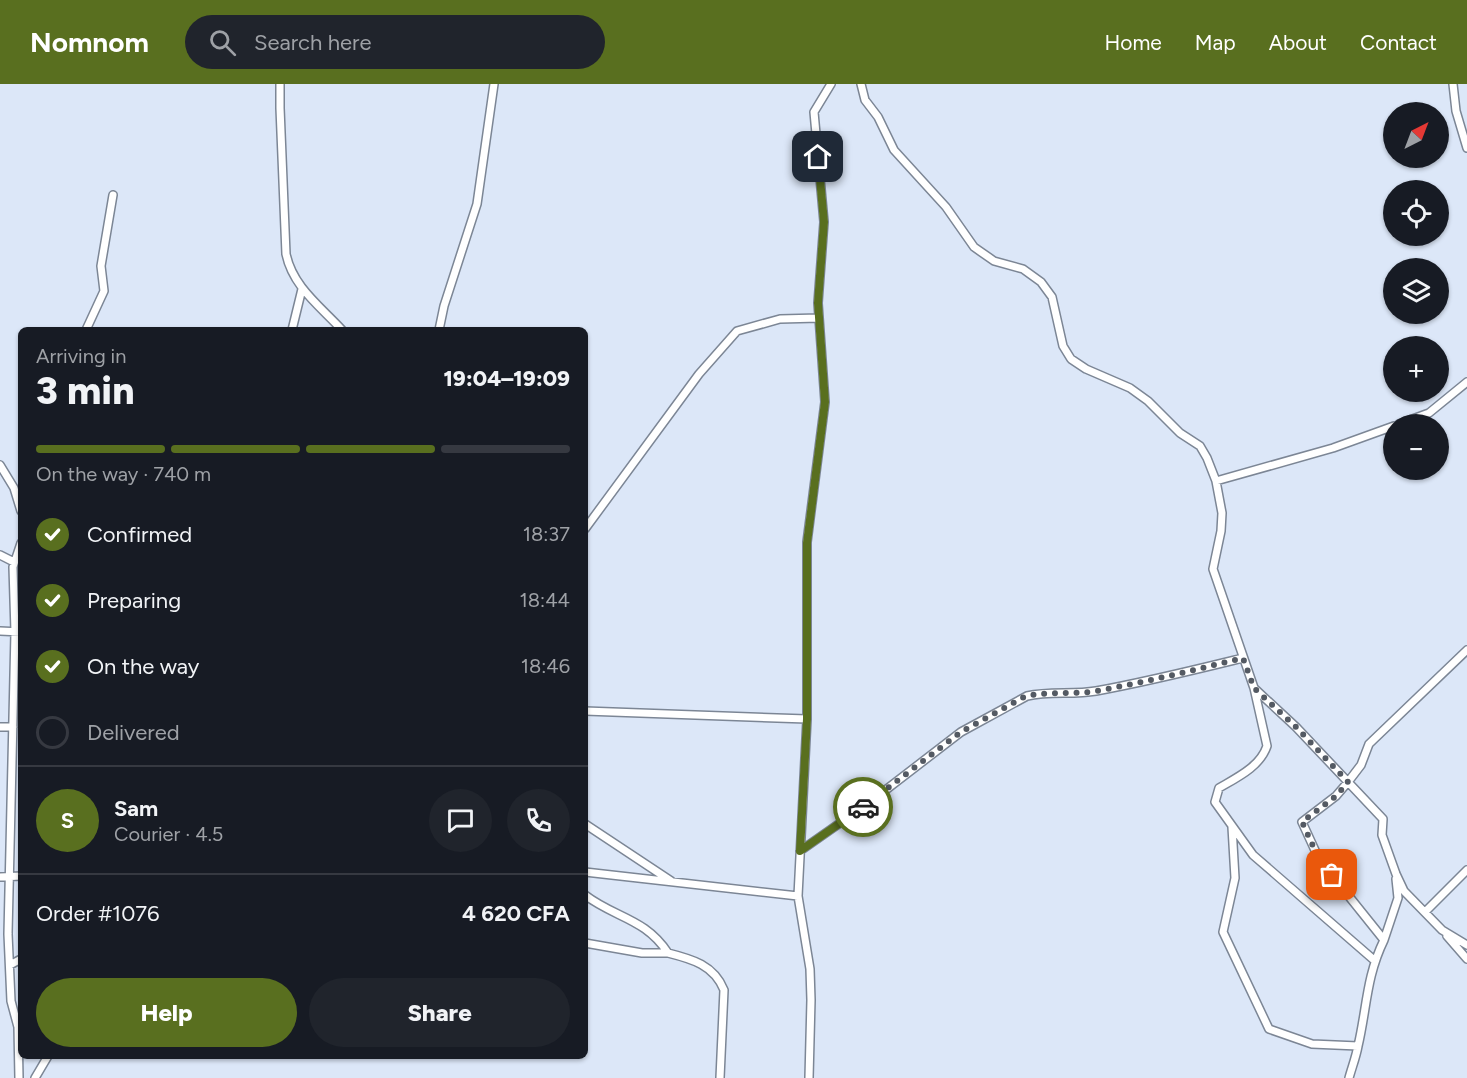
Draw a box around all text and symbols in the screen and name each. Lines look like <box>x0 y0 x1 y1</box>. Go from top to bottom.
search box <box>185 15 605 69</box>
text: Nomnom <box>30 25 149 59</box>
icon: search <box>206 26 239 59</box>
text: Search here <box>254 29 371 56</box>
text: Home <box>1105 30 1162 55</box>
text: Map <box>1195 30 1236 55</box>
text: About <box>1269 30 1327 55</box>
text: Contact <box>1360 30 1437 55</box>
north arrow <box>1383 102 1449 168</box>
map controls <box>1383 102 1449 480</box>
pin <box>792 131 843 182</box>
icon: home <box>801 140 834 173</box>
button: locate <box>1383 180 1449 246</box>
button: layers <box>1383 258 1449 324</box>
button: + <box>1383 336 1449 402</box>
text: Arriving in <box>36 344 126 368</box>
text: 19:04–19:09 <box>443 365 570 392</box>
text: 3 min <box>36 367 134 414</box>
button: − <box>1383 414 1449 480</box>
text: On the way · 740 m <box>36 462 211 486</box>
icon: check <box>36 518 69 551</box>
text: Confirmed <box>87 521 192 548</box>
text: 18:37 <box>523 522 570 546</box>
icon: check <box>36 584 69 617</box>
text: Preparing <box>87 587 181 614</box>
text: 18:44 <box>520 588 570 612</box>
icon: check <box>36 650 69 683</box>
text: On the way <box>87 653 199 680</box>
text: 18:46 <box>521 654 570 678</box>
text: Delivered <box>87 719 180 746</box>
courier <box>833 777 893 837</box>
button: chat <box>429 789 492 852</box>
button: phone <box>507 789 570 852</box>
icon: car <box>847 791 880 824</box>
text: Sam <box>114 795 158 822</box>
text: S <box>61 807 74 834</box>
text: Courier · 4.5 <box>114 822 223 846</box>
pin <box>1306 849 1357 900</box>
icon: bag <box>1315 858 1348 891</box>
text: Order #1076 <box>36 900 160 927</box>
text: 4 620 CFA <box>462 900 570 927</box>
button: Help <box>36 978 297 1047</box>
button: Share <box>309 978 570 1047</box>

